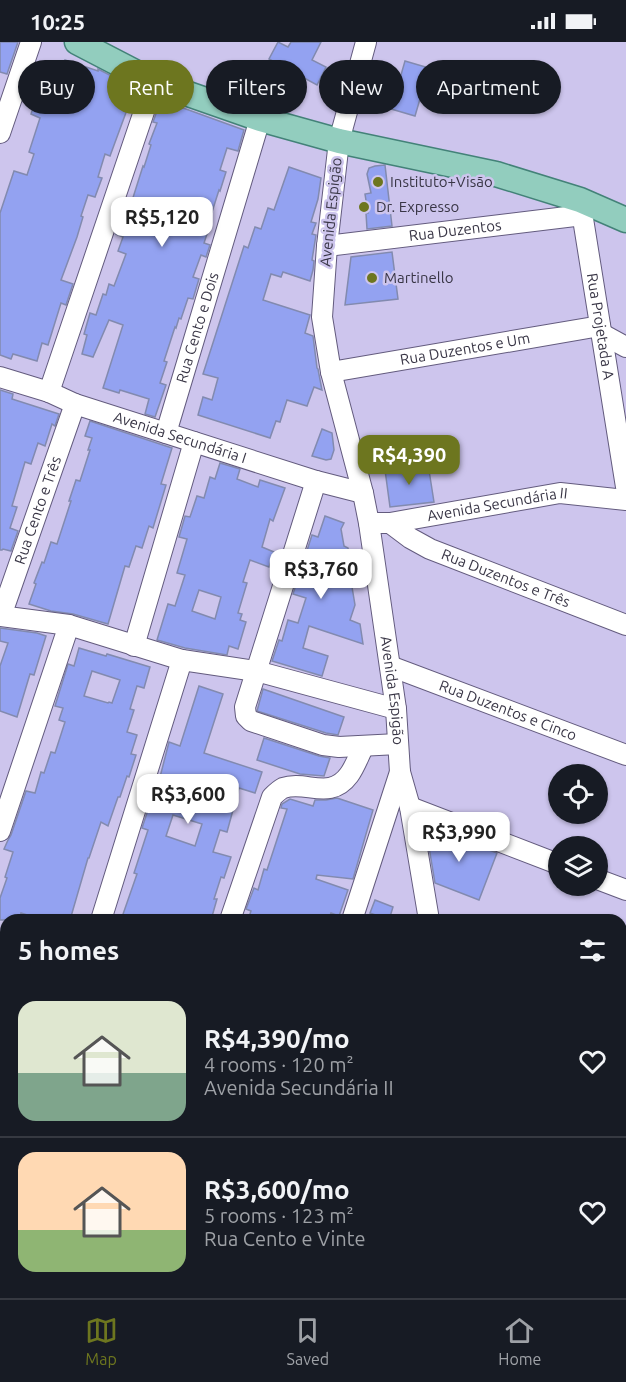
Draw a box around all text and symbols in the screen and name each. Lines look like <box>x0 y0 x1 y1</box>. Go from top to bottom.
text: 10:25 <box>30 9 85 34</box>
chip: Buy <box>18 60 95 114</box>
chip: Rent <box>107 60 194 114</box>
chip: Filters <box>206 60 307 114</box>
chip: New <box>319 60 404 114</box>
chip: Apartment <box>416 60 561 114</box>
street label: Avenida Espigão <box>316 157 345 267</box>
place label: Instituto+Visão <box>390 173 493 190</box>
marker: Instituto+Visão <box>371 175 385 189</box>
pin: R$5,120 <box>107 197 217 248</box>
place label: Dr. Expresso <box>376 198 459 215</box>
marker: Dr. Expresso <box>357 200 371 214</box>
text: R$5,120 <box>125 205 199 228</box>
street label: Rua Duzentos <box>408 216 502 244</box>
place label: Martinello <box>384 269 453 286</box>
street label: Rua Cento e Dois <box>173 270 222 385</box>
marker: Martinello <box>365 271 379 285</box>
street label: Rua Projetada A <box>584 272 618 381</box>
street label: Rua Duzentos e Um <box>399 329 531 368</box>
street label: Avenida Secundária I <box>112 408 249 466</box>
pin: R$4,390 <box>354 435 464 486</box>
text: R$4,390 <box>372 443 446 466</box>
street label: Rua Cento e Três <box>11 454 64 566</box>
street label: Avenida Secundária II <box>426 484 568 524</box>
street label: Rua Duzentos e Três <box>439 545 573 610</box>
pin: R$3,760 <box>266 549 376 600</box>
text: R$3,760 <box>284 557 358 580</box>
street label: Avenida Espigão <box>377 635 407 745</box>
street label: Rua Duzentos e Cinco <box>437 676 579 744</box>
map controls <box>548 764 608 896</box>
button: locate <box>548 764 608 824</box>
pin: R$3,600 <box>133 774 243 825</box>
text: R$3,600 <box>151 782 225 805</box>
pin: R$3,990 <box>404 812 514 863</box>
text: R$3,990 <box>422 820 496 843</box>
button: layers <box>548 836 608 896</box>
icon: filters <box>576 934 609 967</box>
text: 5 homes <box>18 936 119 965</box>
text: R$4,390/mo <box>204 1024 350 1053</box>
icon: home <box>66 1025 138 1097</box>
icon: heart <box>576 1045 609 1078</box>
text: 4 rooms · 120 m² <box>204 1053 354 1076</box>
text: Avenida Secundária II <box>204 1076 394 1099</box>
text: R$3,600/mo <box>204 1175 350 1204</box>
icon: home <box>66 1176 138 1248</box>
icon: heart <box>576 1196 609 1229</box>
text: 5 rooms · 123 m² <box>204 1204 354 1227</box>
text: Rua Cento e Vinte <box>204 1227 366 1250</box>
tab: Map <box>85 1314 118 1368</box>
tab: Saved <box>287 1314 329 1368</box>
tab: Home <box>498 1314 541 1368</box>

